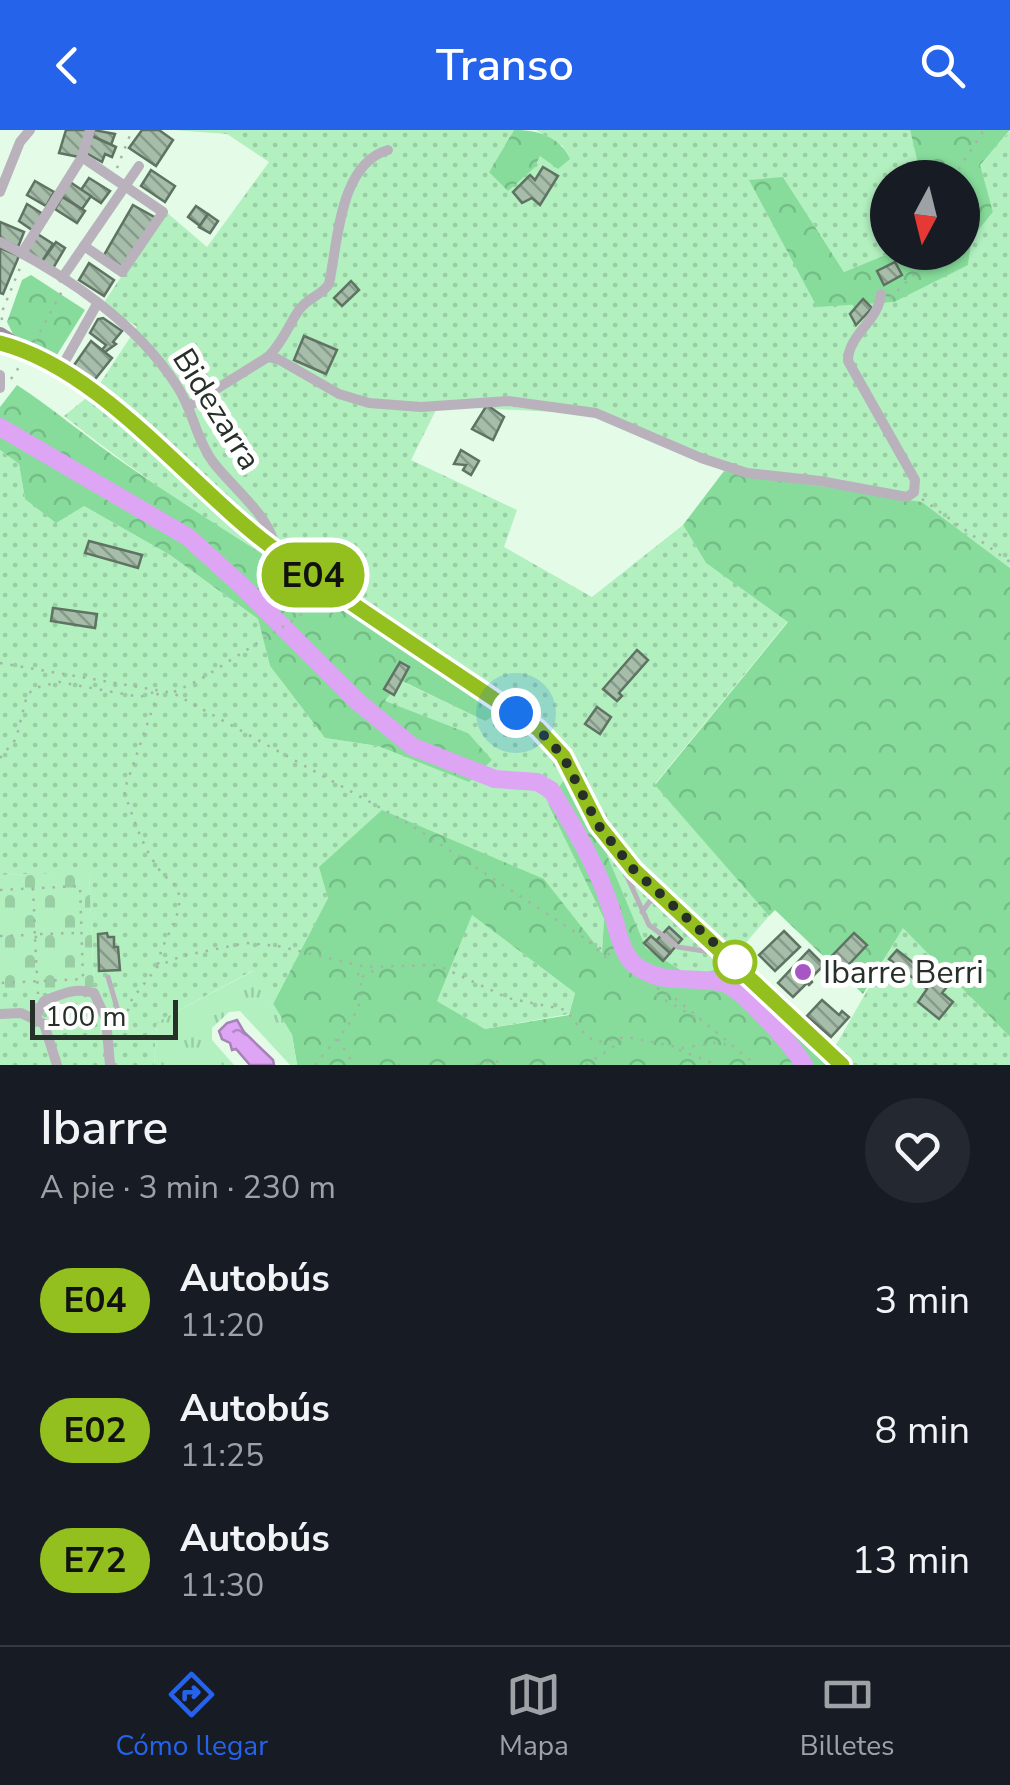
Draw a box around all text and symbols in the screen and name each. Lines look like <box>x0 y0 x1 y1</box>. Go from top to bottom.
text: Transo <box>436 35 574 96</box>
icon: back <box>40 38 95 93</box>
icon: search <box>915 38 970 93</box>
north arrow <box>870 160 980 270</box>
map controls <box>870 160 980 270</box>
street label: Bidezarra <box>162 340 271 478</box>
line badge: E04 <box>256 542 370 608</box>
text: E04 <box>282 552 344 599</box>
your location <box>491 688 541 738</box>
unlabelled marker <box>714 941 756 983</box>
place label: Ibarre Berri <box>823 951 984 994</box>
marker: Ibarre Berri <box>792 961 814 983</box>
scale bar <box>30 995 178 1040</box>
text: 100 m <box>45 998 127 1036</box>
text: Ibarre <box>40 1095 168 1161</box>
button: heart <box>865 1098 970 1203</box>
text: A pie · 3 min · 230 m <box>40 1166 336 1209</box>
text: Autobús <box>180 1253 330 1304</box>
text: 3 min <box>875 1275 970 1326</box>
text: E04 <box>64 1277 126 1324</box>
text: 11:20 <box>180 1304 264 1347</box>
text: Autobús <box>180 1383 330 1434</box>
text: 8 min <box>875 1405 970 1456</box>
text: E02 <box>64 1407 126 1454</box>
text: 11:25 <box>180 1434 264 1477</box>
text: Autobús <box>180 1513 330 1564</box>
text: 13 min <box>852 1535 970 1586</box>
text: E72 <box>64 1537 126 1584</box>
text: 11:30 <box>180 1564 264 1607</box>
tab: Cómo llegar <box>115 1667 268 1765</box>
tab: Mapa <box>499 1667 569 1765</box>
tab: Billetes <box>800 1667 895 1765</box>

